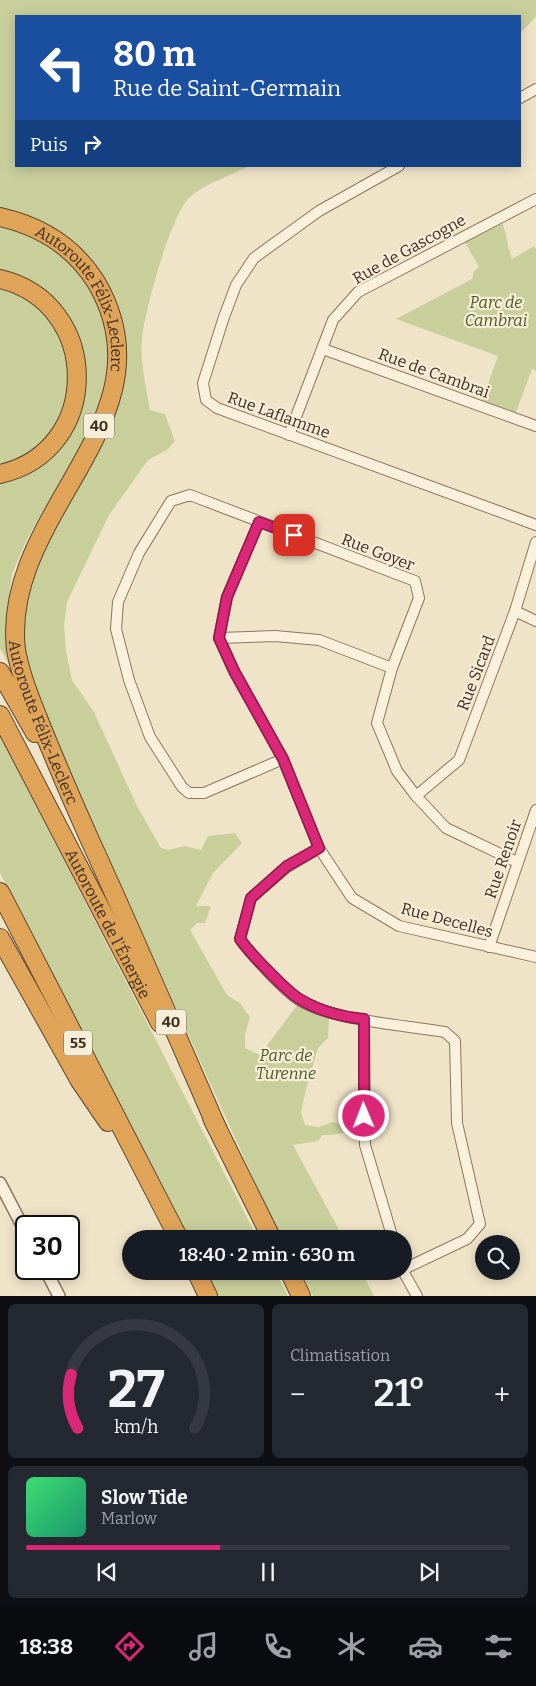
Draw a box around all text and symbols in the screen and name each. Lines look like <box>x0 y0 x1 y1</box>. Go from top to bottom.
text: 80 m <box>113 33 196 75</box>
icon: left <box>30 35 95 100</box>
text: Rue de Saint-Germain <box>113 75 341 102</box>
icon: right <box>78 130 106 158</box>
text: Puis <box>30 133 68 156</box>
street label: Rue de Gascogne <box>349 210 469 288</box>
street label: Autoroute Félix-Leclerc <box>32 221 127 373</box>
park label: Parc de Cambrai <box>465 293 528 330</box>
street label: Rue de Cambrai <box>376 344 492 402</box>
street label: Rue Laflamme <box>225 388 333 442</box>
road number: 40 <box>84 414 114 438</box>
pin <box>273 514 315 556</box>
icon: arrive <box>280 521 308 549</box>
street label: Rue Goyer <box>339 529 417 575</box>
street label: Rue Sicard <box>453 632 499 713</box>
street label: Autoroute Félix-Leclerc <box>6 639 83 807</box>
street label: Rue Renoir <box>481 817 525 901</box>
street label: Autoroute de l'Énergie <box>62 845 155 1002</box>
street label: Rue Decelles <box>399 899 495 941</box>
road number: 40 <box>156 1010 186 1034</box>
road number: 55 <box>64 1030 92 1056</box>
park label: Parc de Turenne <box>256 1046 316 1083</box>
position arrow <box>337 1089 389 1141</box>
speed limit sign: 30 <box>15 1215 80 1280</box>
map controls <box>475 1235 520 1280</box>
button: search <box>475 1235 520 1280</box>
text: 18:40 · 2 min · 630 m <box>179 1243 355 1266</box>
text: Climatisation <box>290 1346 390 1365</box>
text: 27 <box>108 1358 165 1421</box>
text: 21° <box>374 1370 426 1416</box>
text: − <box>290 1378 305 1411</box>
text: + <box>494 1378 510 1411</box>
text: km/h <box>114 1416 158 1438</box>
text: Slow Tide <box>101 1486 188 1509</box>
text: Marlow <box>101 1509 157 1528</box>
icon: previous <box>93 1558 121 1586</box>
icon: pause <box>254 1558 282 1586</box>
icon: next <box>415 1558 443 1586</box>
icon: directions <box>112 1629 147 1664</box>
icon: music <box>186 1629 221 1664</box>
icon: phone <box>260 1629 295 1664</box>
icon: climate <box>334 1629 369 1664</box>
icon: car <box>408 1629 443 1664</box>
icon: filters <box>481 1629 516 1664</box>
text: 18:38 <box>19 1633 73 1660</box>

